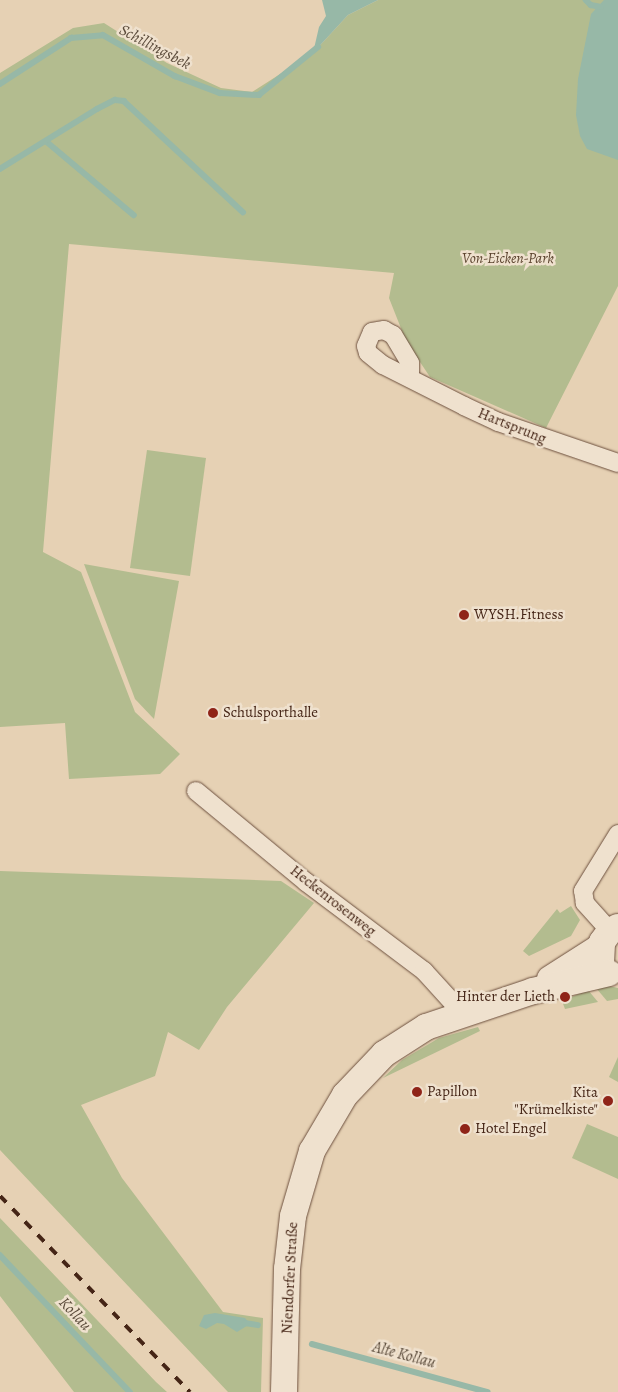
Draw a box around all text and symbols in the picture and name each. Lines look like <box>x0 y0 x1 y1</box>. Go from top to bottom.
water label: Schillingsbek <box>116 20 194 74</box>
park label: Von-Eicken-Park <box>462 250 554 268</box>
street label: Hartsprung <box>475 404 549 448</box>
place label: WYSH.Fitness <box>474 606 563 624</box>
marker: WYSH.Fitness <box>458 609 470 621</box>
place label: Schulsporthalle <box>223 704 318 722</box>
marker: Schulsporthalle <box>207 707 219 719</box>
street label: Heckenrosenweg <box>286 862 380 940</box>
place label: Hinter der Lieth <box>456 988 555 1006</box>
marker: Hinter der Lieth <box>559 991 571 1003</box>
place label: Papillon <box>427 1083 477 1101</box>
place label: Kita "Krümelkiste" <box>514 1083 598 1118</box>
marker: Papillon <box>411 1086 423 1098</box>
marker: Kita "Krümelkiste" <box>602 1095 614 1107</box>
place label: Hotel Engel <box>475 1120 546 1138</box>
marker: Hotel Engel <box>459 1123 471 1135</box>
street label: Niendorfer Straße <box>278 1221 302 1335</box>
water label: Kollau <box>55 1293 95 1335</box>
water label: Alte Kollau <box>370 1337 438 1373</box>

